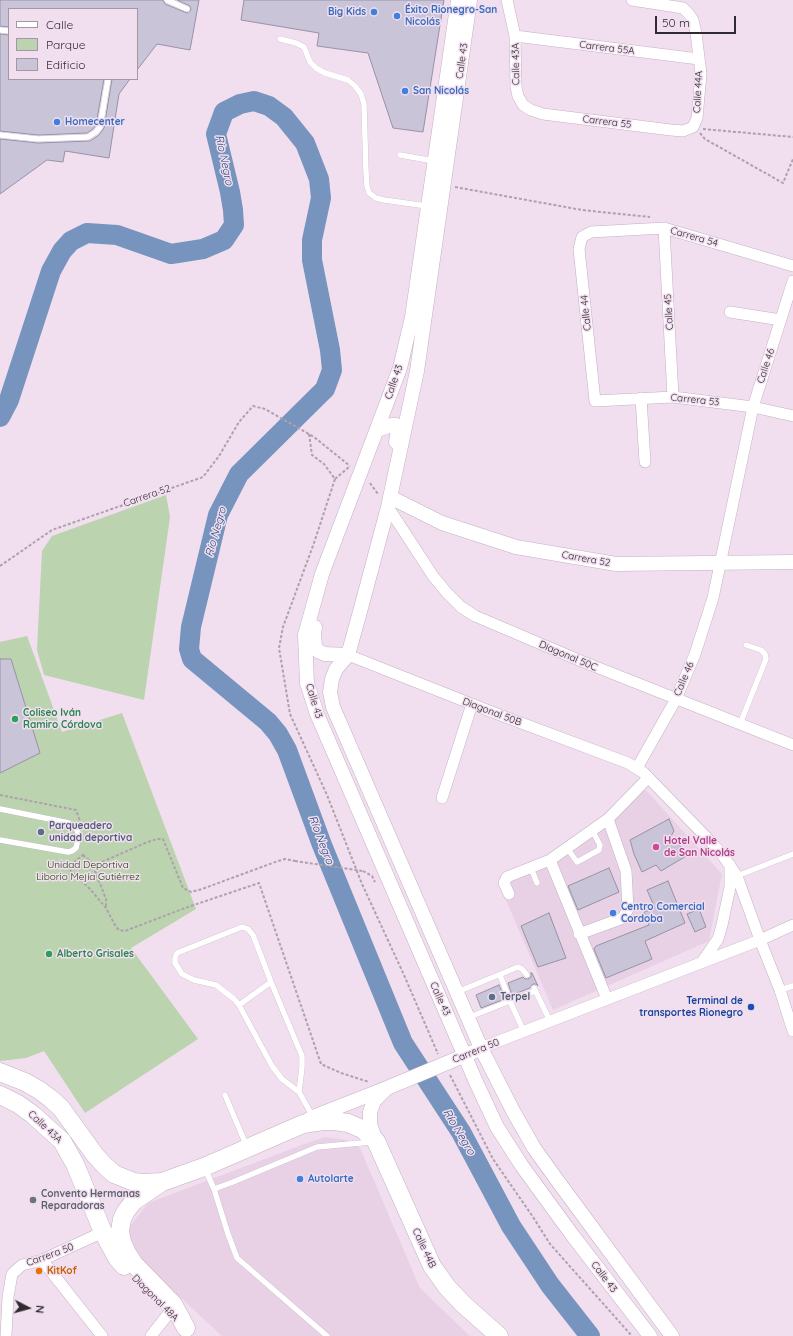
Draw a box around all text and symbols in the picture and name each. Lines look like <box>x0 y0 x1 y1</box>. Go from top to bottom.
place label: Éxito Rionegro-San Nicolás <box>405 4 497 28</box>
place label: Big Kids <box>328 6 366 18</box>
marker: Big Kids <box>369 7 379 17</box>
legend <box>8 8 138 80</box>
scale bar <box>657 8 738 34</box>
marker: Éxito Rionegro-San Nicolás <box>392 11 402 21</box>
text: 50 m <box>662 15 690 30</box>
text: Calle <box>46 17 73 32</box>
text: Parque <box>46 37 86 52</box>
street label: Carrera 55A <box>579 39 635 57</box>
street label: Calle 43 <box>454 42 470 80</box>
street label: Calle 43A <box>510 43 522 85</box>
text: Edificio <box>46 57 86 72</box>
street label: Calle 44A <box>691 70 705 114</box>
place label: San Nicolás <box>413 85 469 97</box>
marker: San Nicolás <box>400 86 410 96</box>
street label: Carrera 55 <box>582 113 632 131</box>
place label: Homecenter <box>65 116 125 128</box>
marker: Homecenter <box>52 117 62 127</box>
water label: Río Negro <box>212 134 236 186</box>
street label: Carrera 54 <box>669 224 719 250</box>
street label: Calle 44 <box>578 294 594 332</box>
street label: Calle 45 <box>662 294 676 330</box>
street label: Calle 46 <box>755 347 777 385</box>
street label: Calle 43 <box>382 363 406 401</box>
street label: Carrera 53 <box>670 391 720 409</box>
street label: Carrera 52 <box>122 482 172 510</box>
water label: Río Negro <box>203 506 229 558</box>
street label: Carrera 52 <box>561 549 611 569</box>
street label: Diagonal 50C <box>537 638 599 674</box>
street label: Calle 46 <box>671 660 697 698</box>
street label: Calle 43 <box>303 682 325 720</box>
street label: Diagonal 50B <box>461 695 523 729</box>
place label: Coliseo Iván Ramiro Córdova <box>23 707 102 730</box>
marker: Coliseo Iván Ramiro Córdova <box>10 714 20 724</box>
water label: Río Negro <box>306 814 336 866</box>
place label: Parqueadero unidad deportiva <box>49 820 132 844</box>
marker: Parqueadero unidad deportiva <box>36 827 46 837</box>
place label: Hotel Valle de San Nicolás <box>664 835 735 858</box>
marker: Hotel Valle de San Nicolás <box>651 842 661 852</box>
park label: Unidad Deportiva Liborio Mejía Gutiérrez <box>36 859 140 882</box>
place label: Centro Comercial Cordoba <box>621 901 705 924</box>
marker: Centro Comercial Cordoba <box>608 908 618 918</box>
place label: Alberto Grisales <box>57 948 134 960</box>
marker: Alberto Grisales <box>44 949 54 959</box>
street label: Calle 43 <box>427 980 453 1018</box>
place label: Terpel <box>500 991 530 1003</box>
marker: Terpel <box>487 992 497 1002</box>
place label: Terminal de transportes Rionegro <box>639 995 743 1018</box>
marker: Terminal de transportes Rionegro <box>746 1002 756 1012</box>
street label: Carrera 50 <box>451 1036 501 1066</box>
water label: Río Negro <box>440 1107 478 1157</box>
street label: Calle 43A <box>25 1108 65 1146</box>
place label: Autolarte <box>308 1173 354 1185</box>
marker: Autolarte <box>295 1174 305 1184</box>
place label: Convento Hermanas Reparadoras <box>41 1188 140 1212</box>
marker: Convento Hermanas Reparadoras <box>28 1195 38 1205</box>
street label: Calle 44B <box>410 1226 438 1270</box>
street label: Carrera 50 <box>25 1241 75 1269</box>
street label: Calle 43 <box>588 1259 620 1295</box>
place label: KitKof <box>47 1265 77 1277</box>
marker: KitKof <box>34 1266 44 1276</box>
street label: Diagonal 48A <box>129 1272 181 1324</box>
north arrow <box>8 1288 48 1328</box>
text: N <box>33 1304 47 1314</box>

